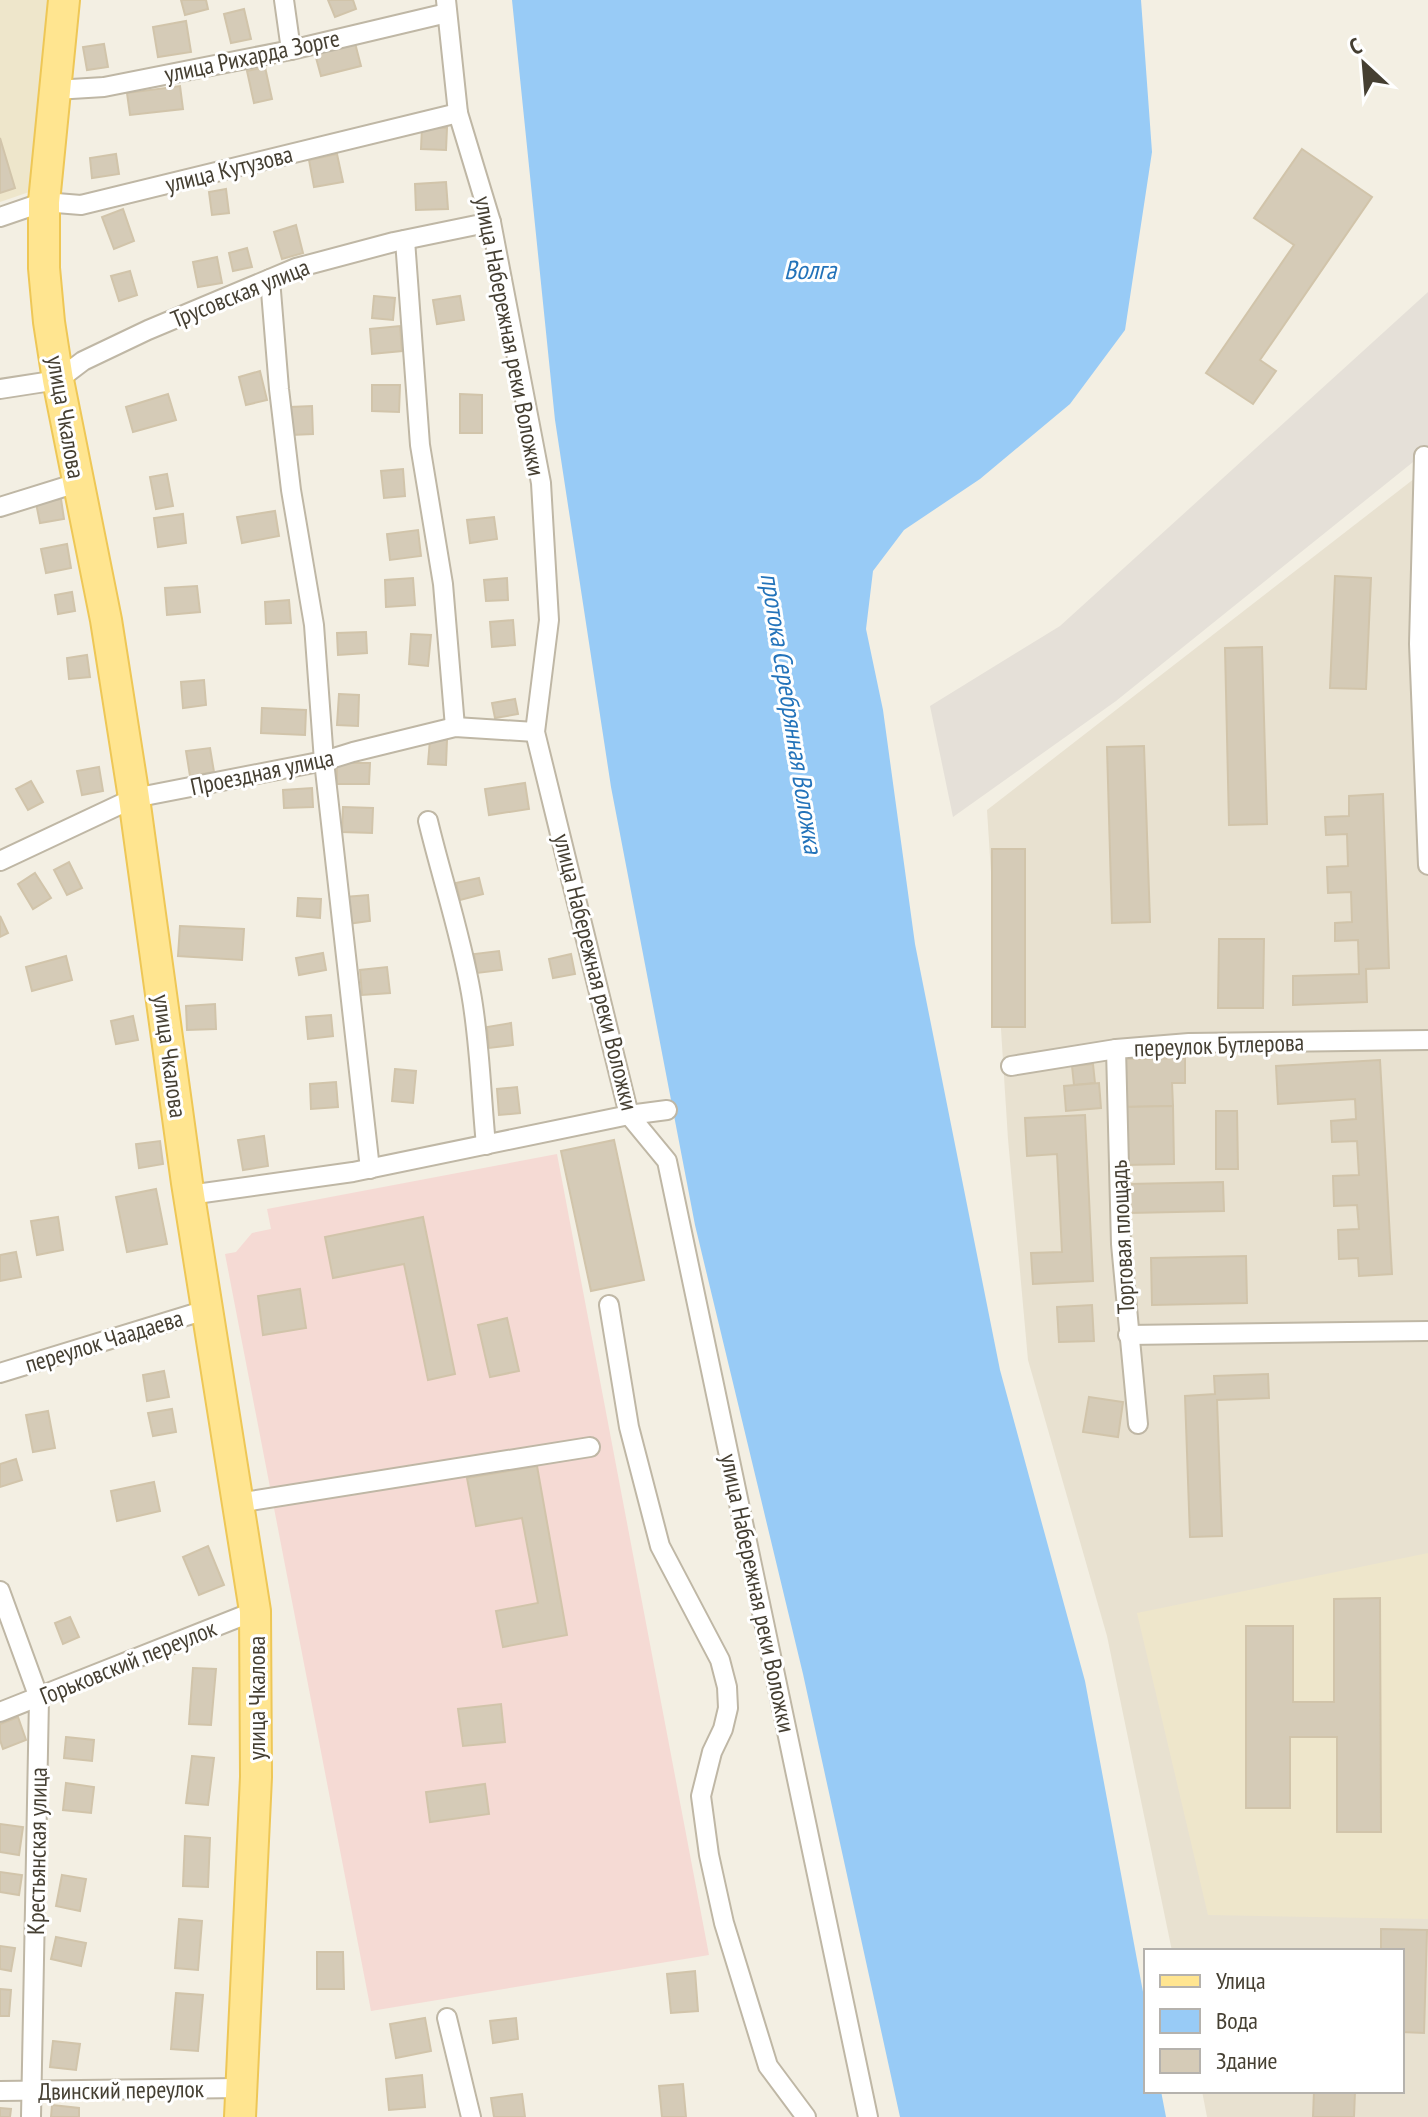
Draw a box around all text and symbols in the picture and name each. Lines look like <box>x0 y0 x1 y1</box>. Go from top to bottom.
street label: улица Рихарда Зорге <box>162 22 342 90</box>
north arrow <box>1324 24 1404 104</box>
text: С <box>1345 31 1366 61</box>
street label: улица Кутузова <box>162 138 296 200</box>
street label: улица Набережная реки Воложки <box>468 194 552 478</box>
street label: Трусовская улица <box>166 251 314 335</box>
water label: Волга <box>784 253 838 286</box>
street label: улица Чкалова <box>40 353 92 481</box>
water label: протока Серебрянная Воложка <box>754 570 831 857</box>
street label: Проездная улица <box>187 742 337 802</box>
street label: улица Набережная реки Воложки <box>547 830 645 1114</box>
street label: улица Чкалова <box>146 992 194 1120</box>
street label: переулок Бутлерова <box>1133 1027 1305 1063</box>
street label: Торговая площадь <box>1102 1159 1142 1315</box>
street label: переулок Чаадаева <box>21 1302 187 1380</box>
street label: улица Набережная реки Воложки <box>713 1451 803 1735</box>
street label: Горьковский переулок <box>35 1612 222 1712</box>
street label: улица Чкалова <box>241 1636 272 1760</box>
street label: Крестьянская улица <box>20 1767 54 1935</box>
legend <box>1144 1949 1404 2093</box>
text: Улица <box>1216 1965 1266 1996</box>
text: Вода <box>1216 2005 1258 2036</box>
text: Здание <box>1216 2045 1277 2076</box>
street label: Двинский переулок <box>38 2073 205 2107</box>

